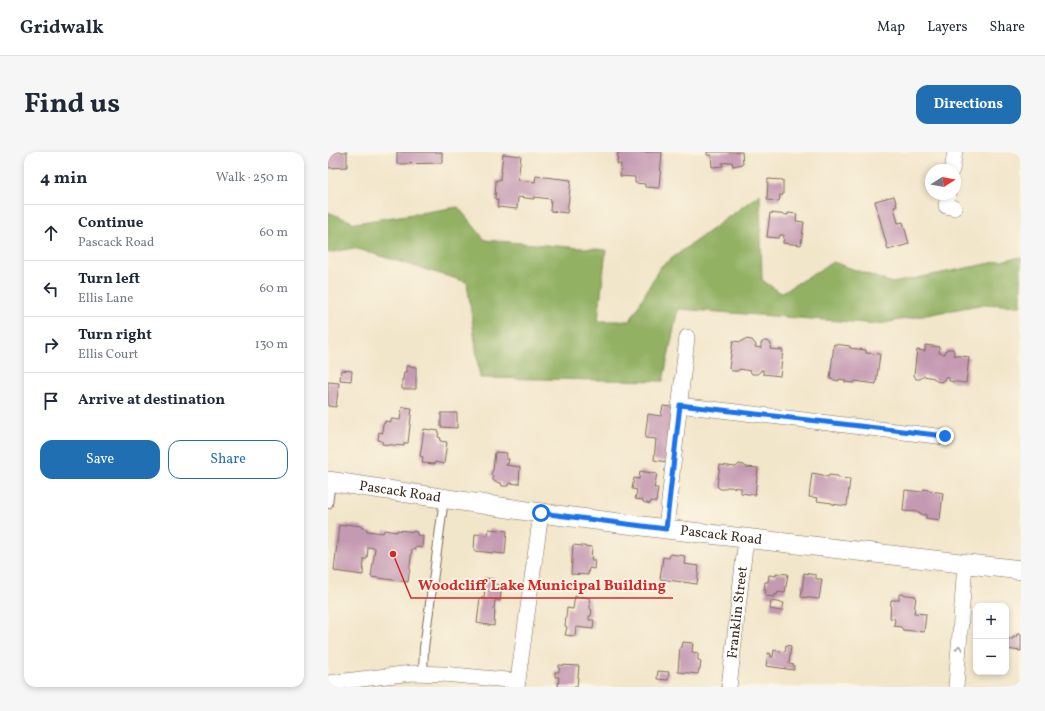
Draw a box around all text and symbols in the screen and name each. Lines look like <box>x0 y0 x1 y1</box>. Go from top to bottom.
text: Gridwalk <box>20 15 104 41</box>
text: Map <box>877 18 905 37</box>
text: Layers <box>927 18 967 37</box>
text: Share <box>989 18 1025 37</box>
text: Find us <box>24 85 120 124</box>
button: Directions <box>916 85 1021 124</box>
north arrow <box>925 164 961 200</box>
text: 4 min <box>40 167 87 190</box>
text: Walk · 250 m <box>216 169 288 187</box>
text: Continue <box>78 213 143 234</box>
icon: ahead <box>40 222 62 244</box>
text: 60 m <box>260 224 288 242</box>
text: Pascack Road <box>78 234 154 252</box>
text: Turn left <box>78 269 140 290</box>
icon: left <box>40 278 62 300</box>
text: 60 m <box>260 280 288 298</box>
text: Ellis Lane <box>78 290 133 308</box>
text: Turn right <box>78 325 152 346</box>
icon: right <box>40 334 62 356</box>
text: 130 m <box>255 336 288 354</box>
text: Ellis Court <box>78 346 138 364</box>
icon: arrive <box>40 390 62 412</box>
text: Arrive at destination <box>78 390 225 411</box>
route end <box>936 427 954 445</box>
button: Save <box>40 440 160 479</box>
button: Share <box>168 440 288 479</box>
street label: Pascack Road <box>358 476 442 507</box>
route start <box>532 504 550 522</box>
street label: Pascack Road <box>679 521 763 550</box>
street label: Franklin Street <box>723 565 752 660</box>
callout: Woodcliff Lake Municipal Building <box>411 571 673 598</box>
text: Woodcliff Lake Municipal Building <box>418 576 666 597</box>
map controls <box>973 603 1009 675</box>
button: + <box>973 603 1009 639</box>
button: − <box>973 639 1009 675</box>
one-way arrow <box>954 645 963 651</box>

